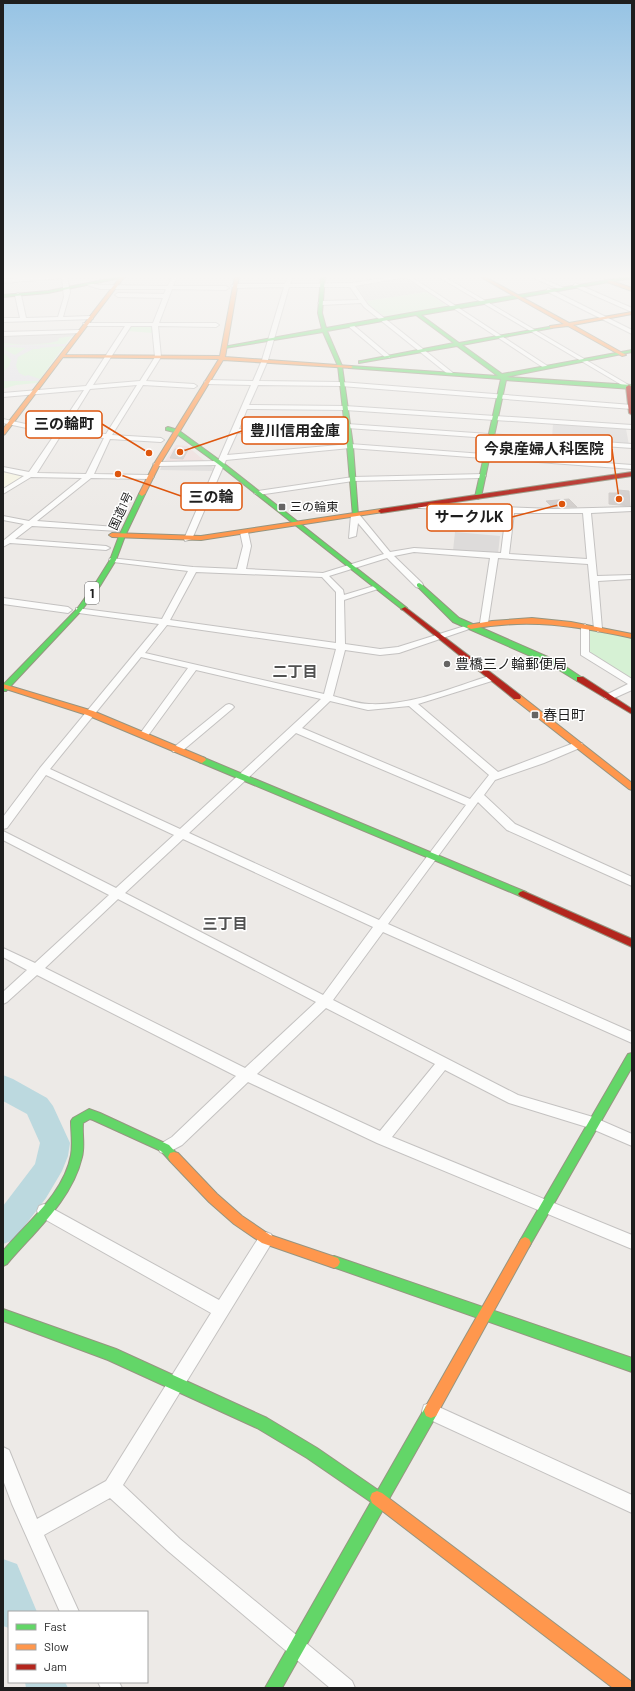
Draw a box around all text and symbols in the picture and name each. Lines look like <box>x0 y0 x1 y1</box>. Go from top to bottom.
callout: 三の輪町 <box>26 411 102 438</box>
text: 三の輪町 <box>34 414 94 432</box>
callout: 豊川信用金庫 <box>242 417 348 444</box>
text: 豊川信用金庫 <box>250 421 340 439</box>
callout: 今泉産婦人科医院 <box>476 435 612 462</box>
text: 今泉産婦人科医院 <box>484 439 604 457</box>
callout: 三の輪 <box>181 483 242 510</box>
text: 三の輪 <box>188 487 234 505</box>
street label: 国道1号 <box>105 489 135 532</box>
place label: 三の輪東 <box>290 499 338 513</box>
marker: 三の輪東 <box>277 502 287 512</box>
callout: サークルK <box>427 504 512 531</box>
text: サークルK <box>435 507 504 525</box>
road number: 1 <box>85 582 99 604</box>
place label: 豊橋三ノ輪郵便局 <box>455 655 567 672</box>
marker: 豊橋三ノ輪郵便局 <box>442 659 452 669</box>
district label: 二丁目 <box>272 662 318 680</box>
place label: 春日町 <box>543 706 585 723</box>
marker: 春日町 <box>530 710 540 720</box>
district label: 三丁目 <box>202 914 248 932</box>
legend <box>8 1611 148 1683</box>
text: Fast <box>44 1619 67 1633</box>
text: Slow <box>44 1639 69 1653</box>
text: Jam <box>44 1659 67 1673</box>

